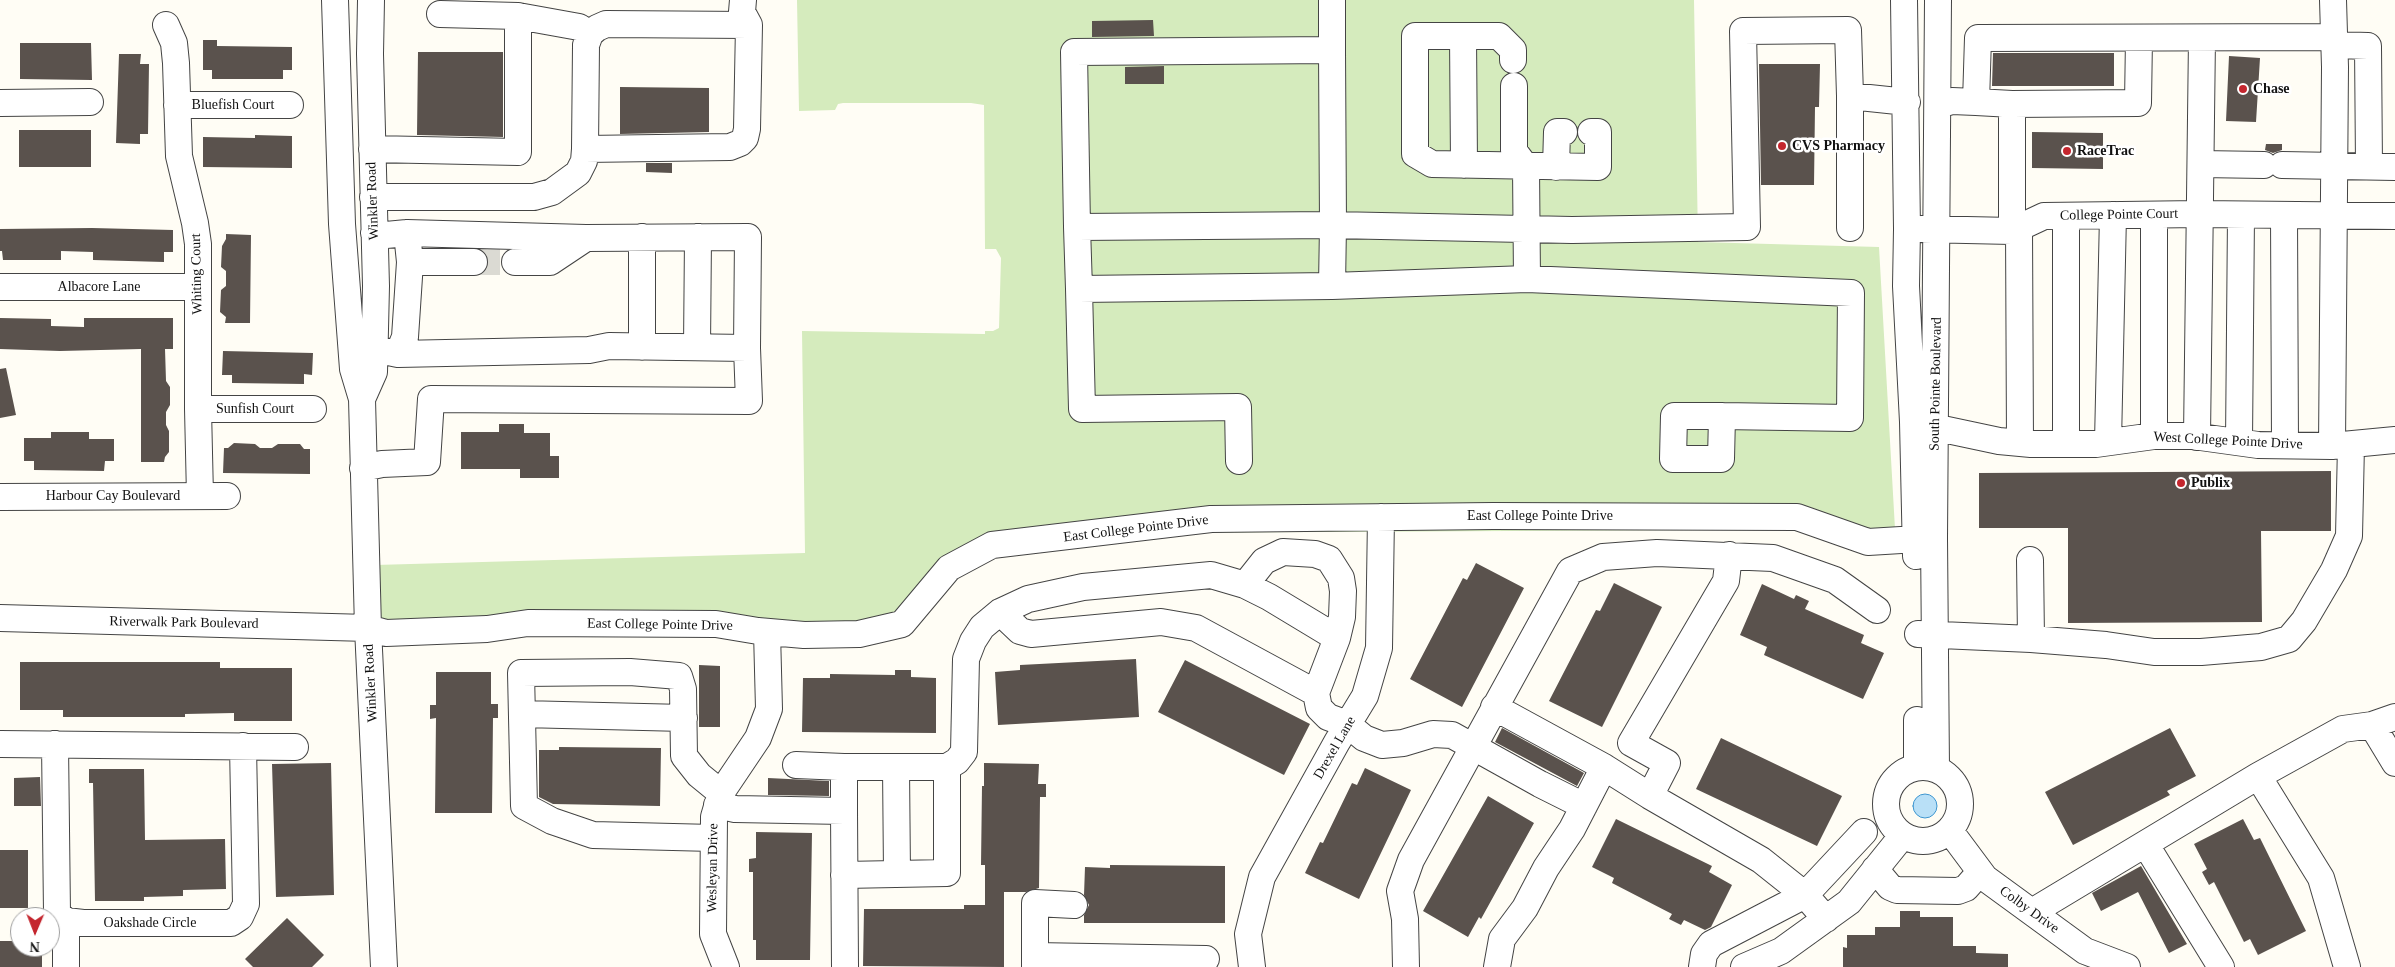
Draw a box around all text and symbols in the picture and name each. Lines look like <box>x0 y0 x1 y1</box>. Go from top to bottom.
place label: Chase <box>2253 81 2290 97</box>
marker: Chase <box>2237 83 2249 95</box>
street label: Bluefish Court <box>192 97 274 113</box>
place label: CVS Pharmacy <box>1792 138 1885 154</box>
marker: CVS Pharmacy <box>1776 140 1788 152</box>
place label: RaceTrac <box>2077 143 2134 159</box>
marker: RaceTrac <box>2061 145 2073 157</box>
street label: Winkler Road <box>363 162 383 240</box>
street label: College Pointe Court <box>2060 206 2178 224</box>
street label: Whiting Court <box>188 233 206 315</box>
street label: Albacore Lane <box>58 279 140 295</box>
street label: South Pointe Boulevard <box>1926 317 1946 451</box>
street label: Sunfish Court <box>216 401 294 417</box>
street label: West College Pointe Drive <box>2153 429 2303 453</box>
place label: Publix <box>2191 475 2230 491</box>
marker: Publix <box>2175 477 2187 489</box>
street label: Harbour Cay Boulevard <box>46 488 180 504</box>
street label: East College Pointe Drive <box>1467 508 1613 524</box>
street label: East College Pointe Drive <box>1063 512 1209 546</box>
street label: Riverwalk Park Boulevard <box>109 613 259 633</box>
street label: East College Pointe Drive <box>587 615 733 635</box>
street label: Winkler Road <box>361 643 381 723</box>
street label: Drexel Lane <box>1310 714 1360 782</box>
street label: Wesleyan Drive <box>704 823 722 913</box>
street label: Colby Drive <box>1996 883 2062 937</box>
north arrow <box>10 907 60 957</box>
street label: Oakshade Circle <box>104 915 196 931</box>
text: N <box>30 939 40 954</box>

